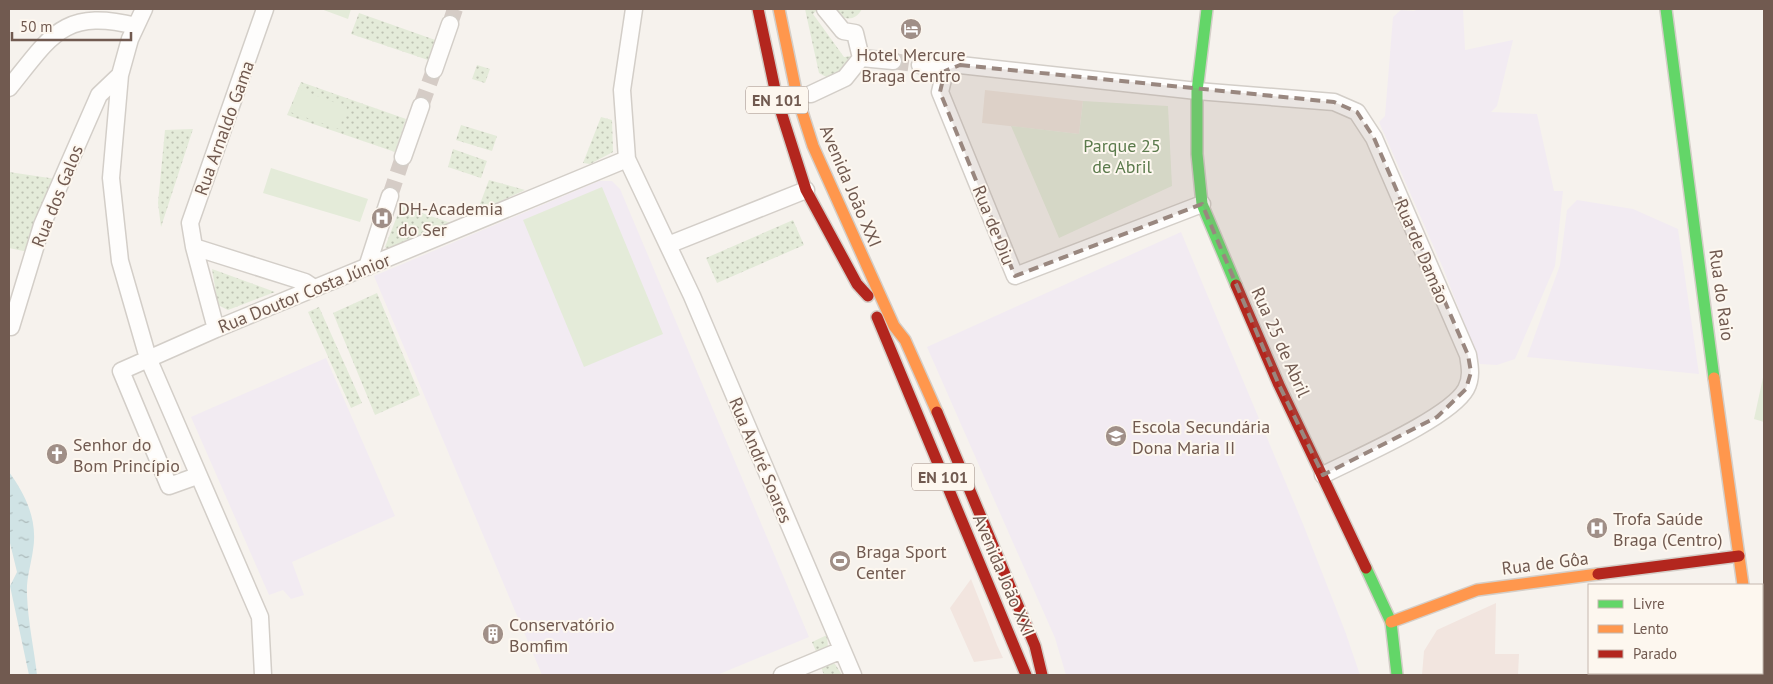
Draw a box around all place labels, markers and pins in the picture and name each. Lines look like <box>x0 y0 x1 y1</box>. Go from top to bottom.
hotel icon: Hotel Mercure Braga Centro <box>899 17 923 41</box>
place label: Hotel Mercure Braga Centro <box>856 43 966 87</box>
place label: DH-Academia do Ser <box>398 197 503 241</box>
hospital icon: DH-Academia do Ser <box>370 206 394 230</box>
place label: Escola Secundária Dona Maria II <box>1132 415 1270 459</box>
school or university icon: Escola Secundária Dona Maria II <box>1104 424 1128 448</box>
place label: Senhor do Bom Princípio <box>73 433 180 477</box>
church icon: Senhor do Bom Princípio <box>45 442 69 466</box>
place label: Trofa Saúde Braga (Centro) <box>1613 507 1722 551</box>
hospital icon: Trofa Saúde Braga (Centro) <box>1585 516 1609 540</box>
place label: Braga Sport Center <box>856 540 947 584</box>
sports icon: Braga Sport Center <box>828 549 852 573</box>
place label: Conservatório Bomfim <box>509 613 615 657</box>
building icon: Conservatório Bomfim <box>481 622 505 646</box>

